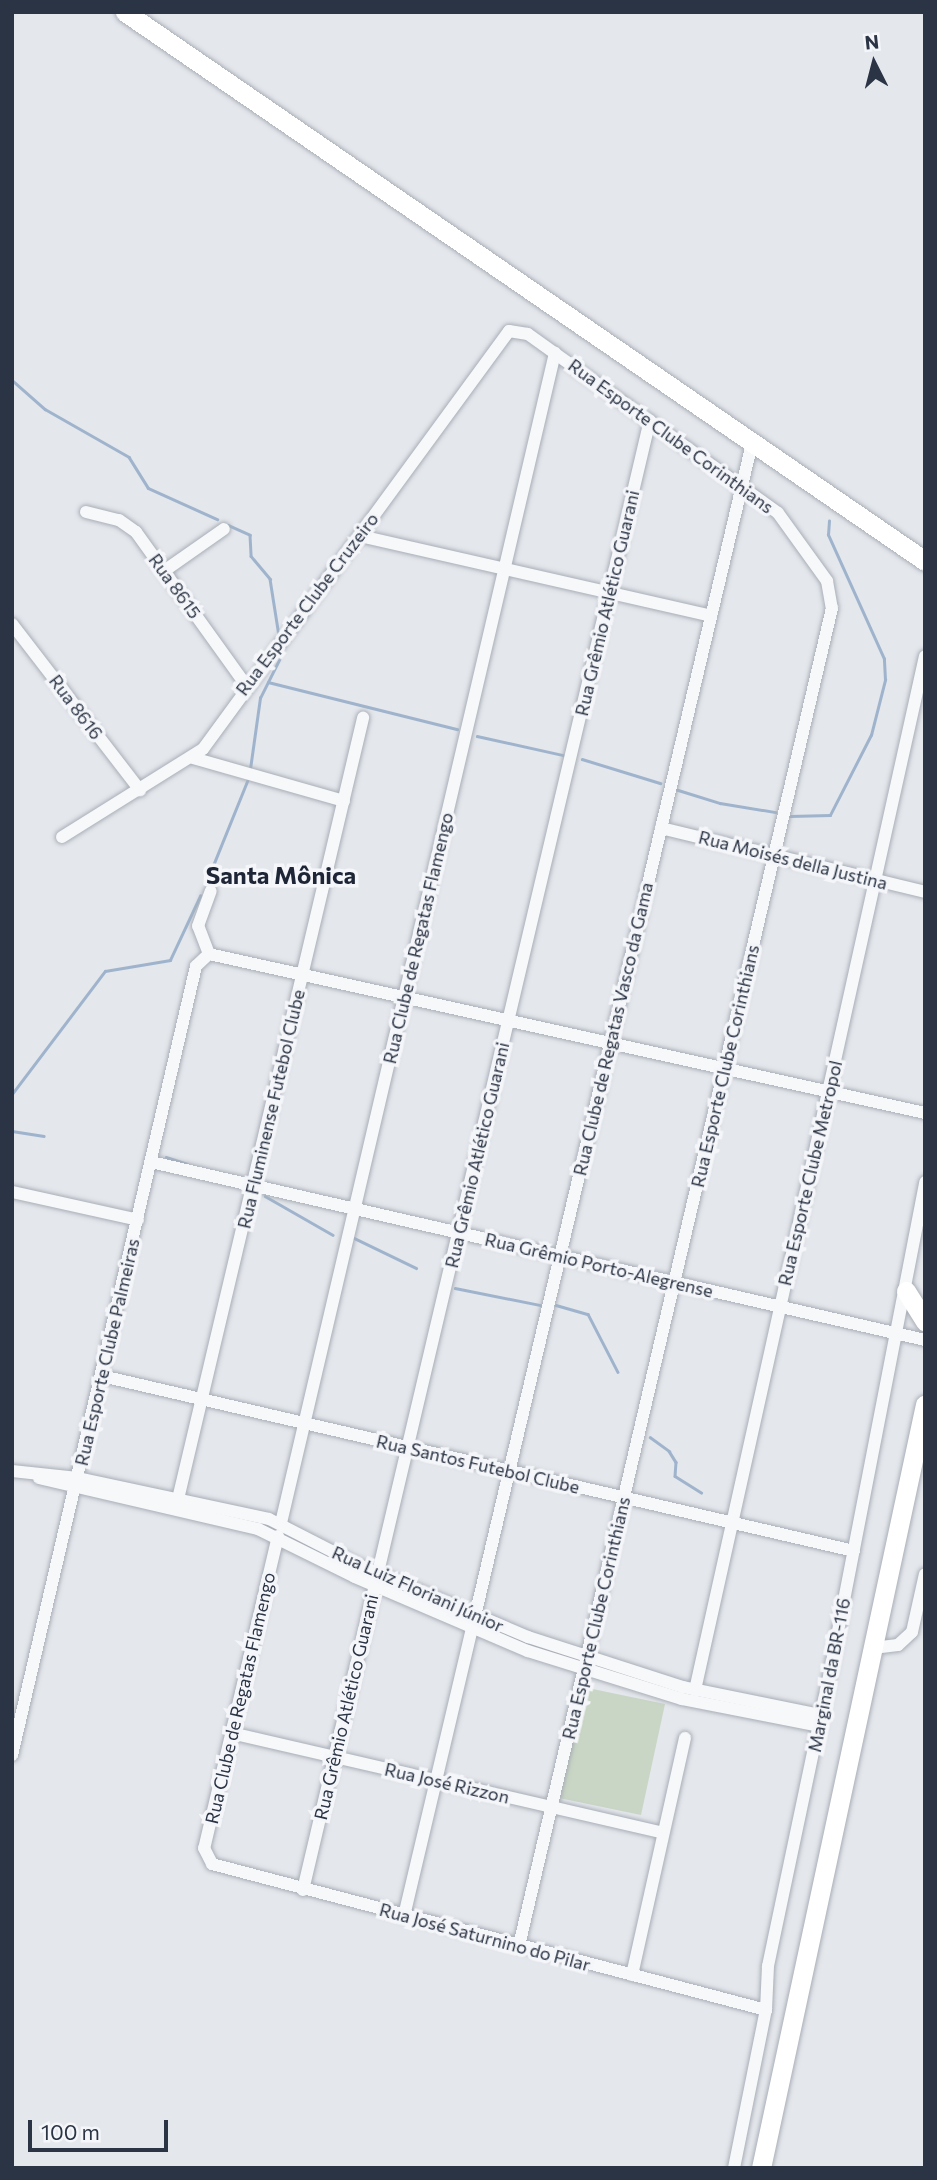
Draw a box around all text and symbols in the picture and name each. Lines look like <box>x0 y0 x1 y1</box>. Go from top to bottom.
north arrow <box>839 28 909 98</box>
text: N <box>863 29 880 54</box>
street label: Rua Esporte Clube Corinthians <box>564 354 778 518</box>
street label: Rua Grêmio Atlético Guarani <box>570 488 644 718</box>
street label: Rua Esporte Clube Cruzeiro <box>231 508 383 700</box>
street label: Rua 8615 <box>144 549 206 623</box>
street label: Rua 8616 <box>45 670 107 744</box>
street label: Rua Clube de Regatas Flamengo <box>379 810 457 1066</box>
street label: Rua Moisés della Justina <box>696 826 890 894</box>
district label: Santa Mônica <box>206 861 356 889</box>
street label: Rua Clube de Regatas Vasco da Gama <box>569 880 657 1178</box>
street label: Rua Esporte Clube Corinthians <box>687 943 763 1189</box>
street label: Rua Fluminense Futebol Clube <box>233 987 309 1231</box>
street label: Rua Grêmio Atlético Guarani <box>440 1040 514 1270</box>
street label: Rua Esporte Clube Metropol <box>774 1058 846 1288</box>
street label: Rua Grêmio Porto-Alegrense <box>483 1228 715 1302</box>
street label: Rua Esporte Clube Palmeiras <box>70 1236 144 1468</box>
street label: Rua Santos Futebol Clube <box>374 1430 582 1498</box>
street label: Rua Esporte Clube Corinthians <box>558 1495 634 1741</box>
street label: Rua Luiz Floriani Júnior <box>329 1541 507 1637</box>
street label: Rua Clube de Regatas Flamengo <box>201 1570 279 1826</box>
street label: Rua Grêmio Atlético Guarani <box>309 1592 383 1822</box>
street label: Marginal da BR-116 <box>803 1596 855 1754</box>
street label: Rua José Rizzon <box>382 1758 512 1808</box>
street label: Rua José Saturnino do Pilar <box>377 1898 593 1976</box>
scale bar <box>32 2106 172 2150</box>
text: 100 m <box>41 2119 100 2144</box>

